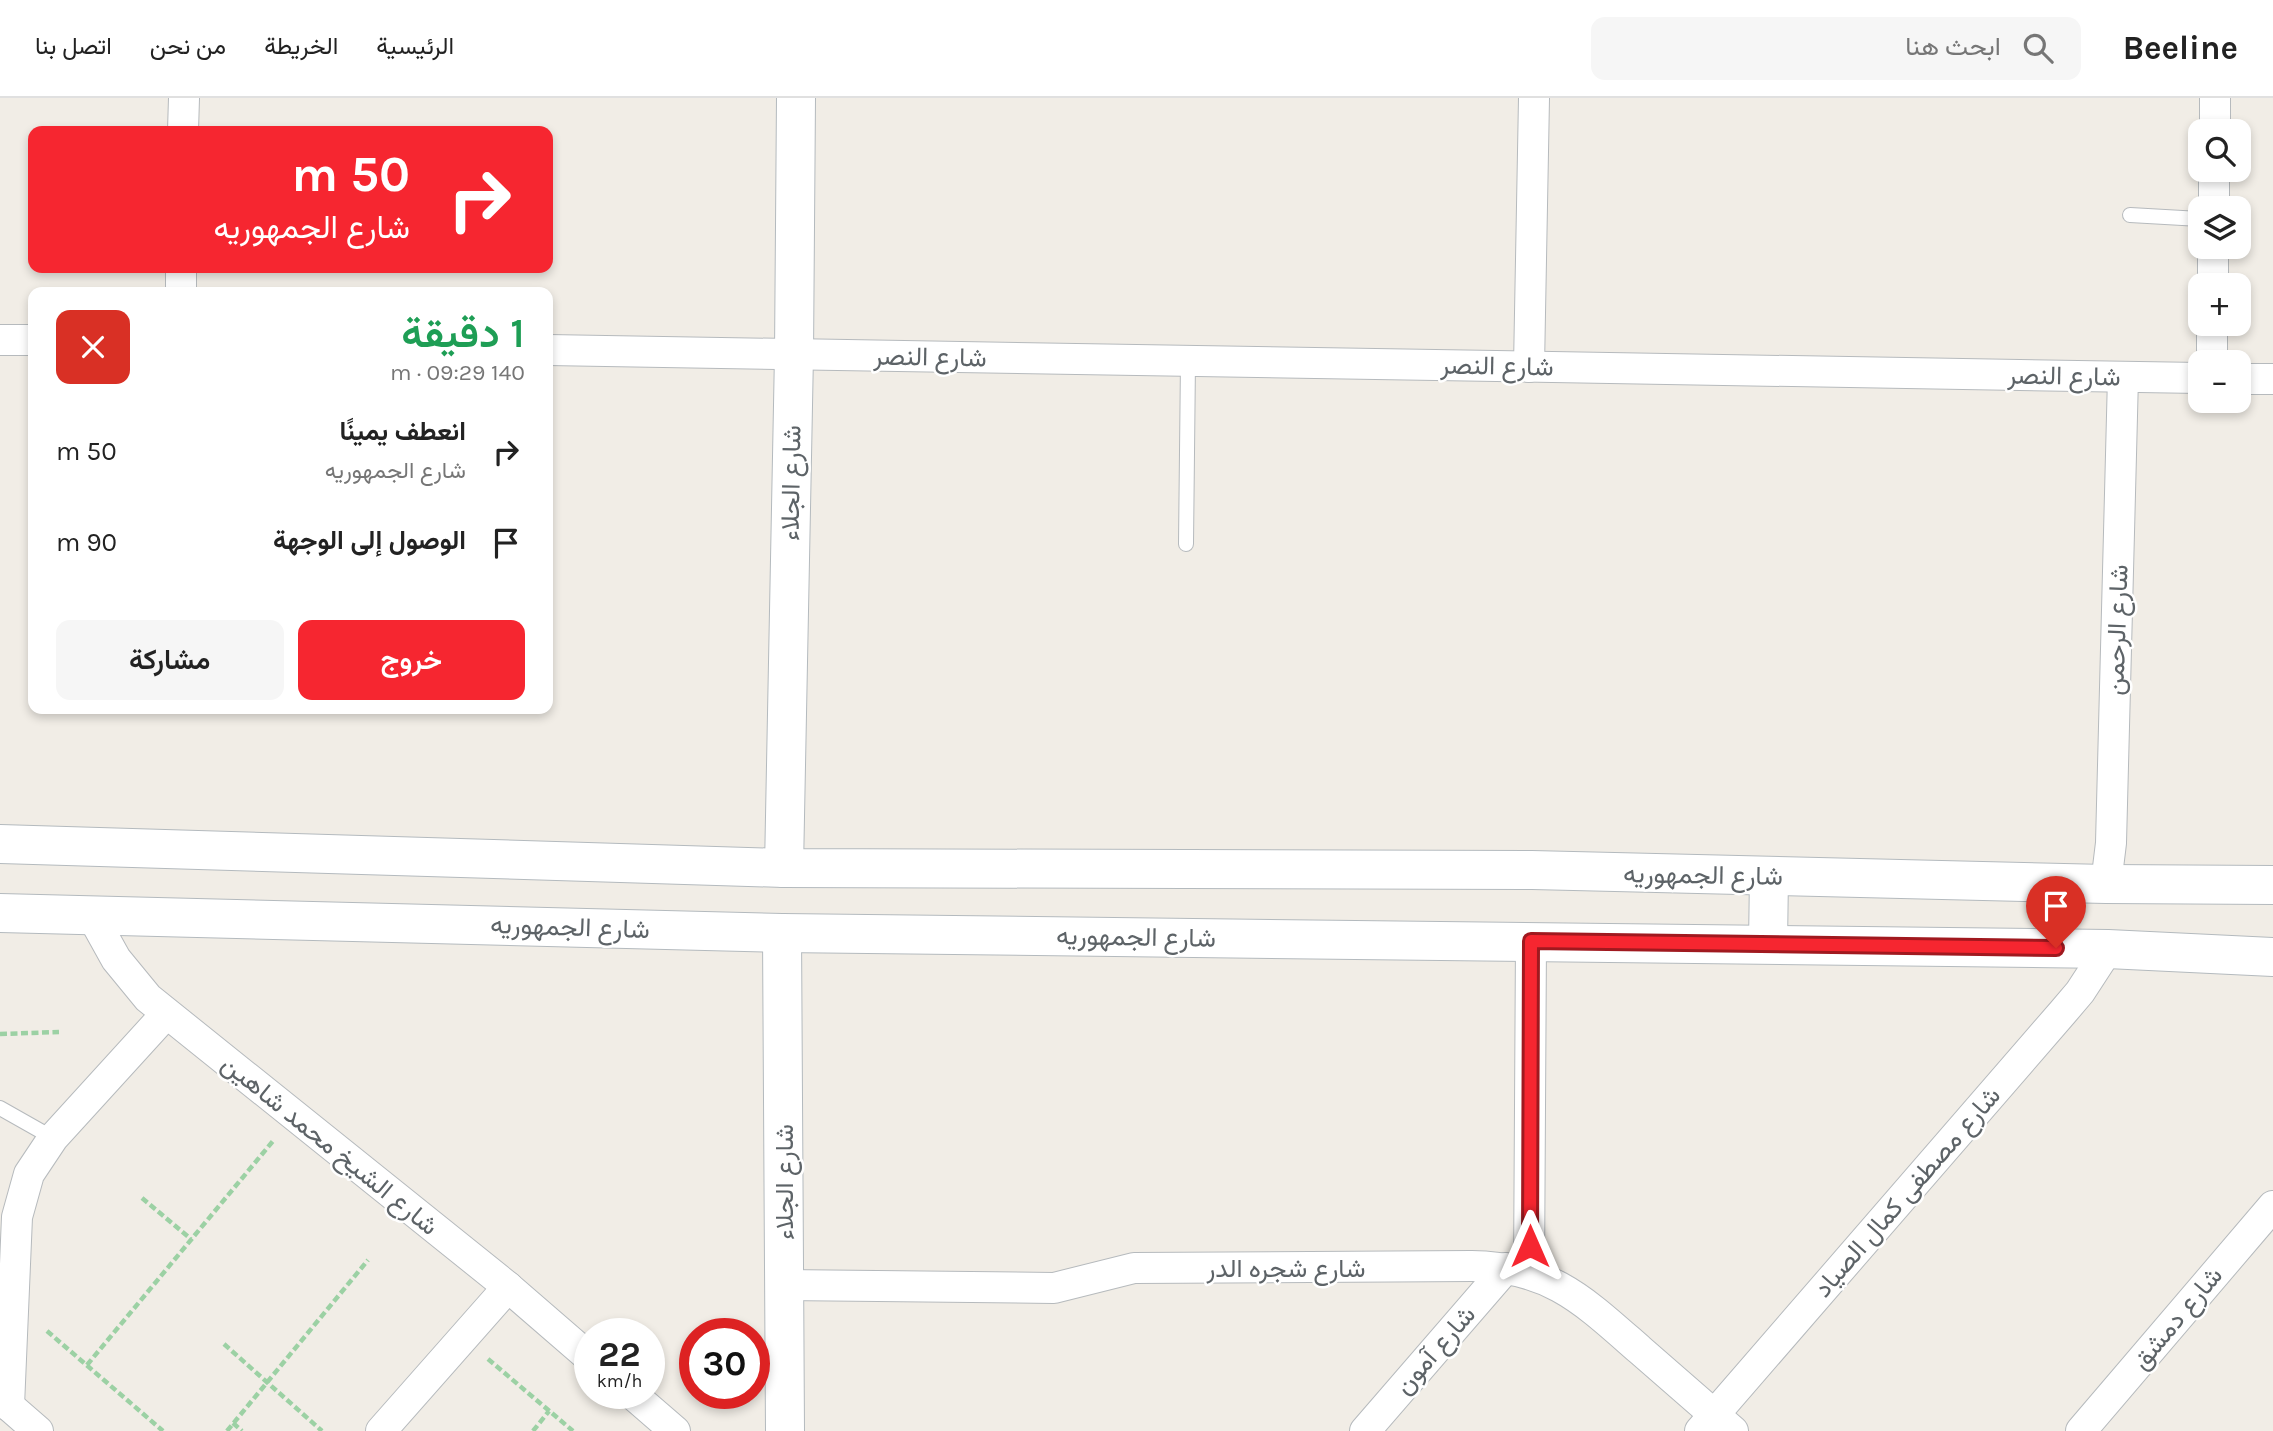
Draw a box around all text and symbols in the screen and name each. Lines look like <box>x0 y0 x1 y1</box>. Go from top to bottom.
search box <box>1591 17 2081 80</box>
icon: search <box>2019 29 2057 67</box>
text: Beeline <box>2123 29 2238 67</box>
text: ابحث هنا <box>1905 31 2001 62</box>
text: اتصل بنا <box>35 32 112 60</box>
text: من نحن <box>150 32 226 60</box>
text: الخريطة <box>264 32 338 60</box>
text: الرئيسية <box>376 32 454 60</box>
map controls <box>2188 119 2251 413</box>
button: search <box>2188 119 2251 182</box>
text: 50 m <box>292 146 410 203</box>
icon: right <box>434 154 525 245</box>
button: layers <box>2188 196 2251 259</box>
text: شارع الجمهوريه <box>214 209 410 246</box>
button: + <box>2188 273 2251 336</box>
text: 1 دقيقة <box>401 308 525 358</box>
button: close <box>56 310 130 384</box>
street label: شارع النصر <box>872 340 987 375</box>
street label: شارع النصر <box>1439 349 1554 384</box>
button: − <box>2188 350 2251 413</box>
text: 140 m · 09:29 <box>390 359 525 386</box>
street label: شارع النصر <box>2006 359 2121 394</box>
text: انعطف يمينًا <box>340 416 466 447</box>
street label: شارع الجلاء <box>774 425 810 541</box>
icon: right <box>487 433 525 471</box>
text: 50 m <box>56 436 117 467</box>
text: شارع الجمهوريه <box>325 457 466 484</box>
icon: arrive <box>487 524 525 562</box>
text: الوصول إلى الوجهة <box>273 525 466 556</box>
text: 90 m <box>56 527 117 558</box>
street label: شارع الرحمن <box>2099 564 2137 696</box>
button: مشاركة <box>56 620 284 700</box>
button: خروج <box>298 620 525 700</box>
street label: شارع الجمهوريه <box>1623 858 1783 894</box>
pin <box>2026 876 2086 948</box>
icon: arrive <box>2037 887 2075 925</box>
street label: شارع الجمهوريه <box>490 909 650 947</box>
street label: شارع الجمهوريه <box>1056 920 1216 956</box>
street label: شارع الشيخ محمد شاهين <box>214 1048 445 1243</box>
street label: شارع مصطفى كمال الصياد <box>1807 1080 2008 1305</box>
street label: شارع الجلاء <box>769 1124 802 1240</box>
position arrow <box>1493 1209 1567 1283</box>
street label: شارع شجره الدر <box>1205 1253 1366 1286</box>
street label: شارع دمشق <box>2125 1260 2230 1377</box>
street label: شارع آمون <box>1388 1299 1483 1402</box>
speed limit sign: 30 <box>679 1318 770 1409</box>
text: 22 <box>598 1334 641 1375</box>
text: km/h <box>597 1370 642 1392</box>

